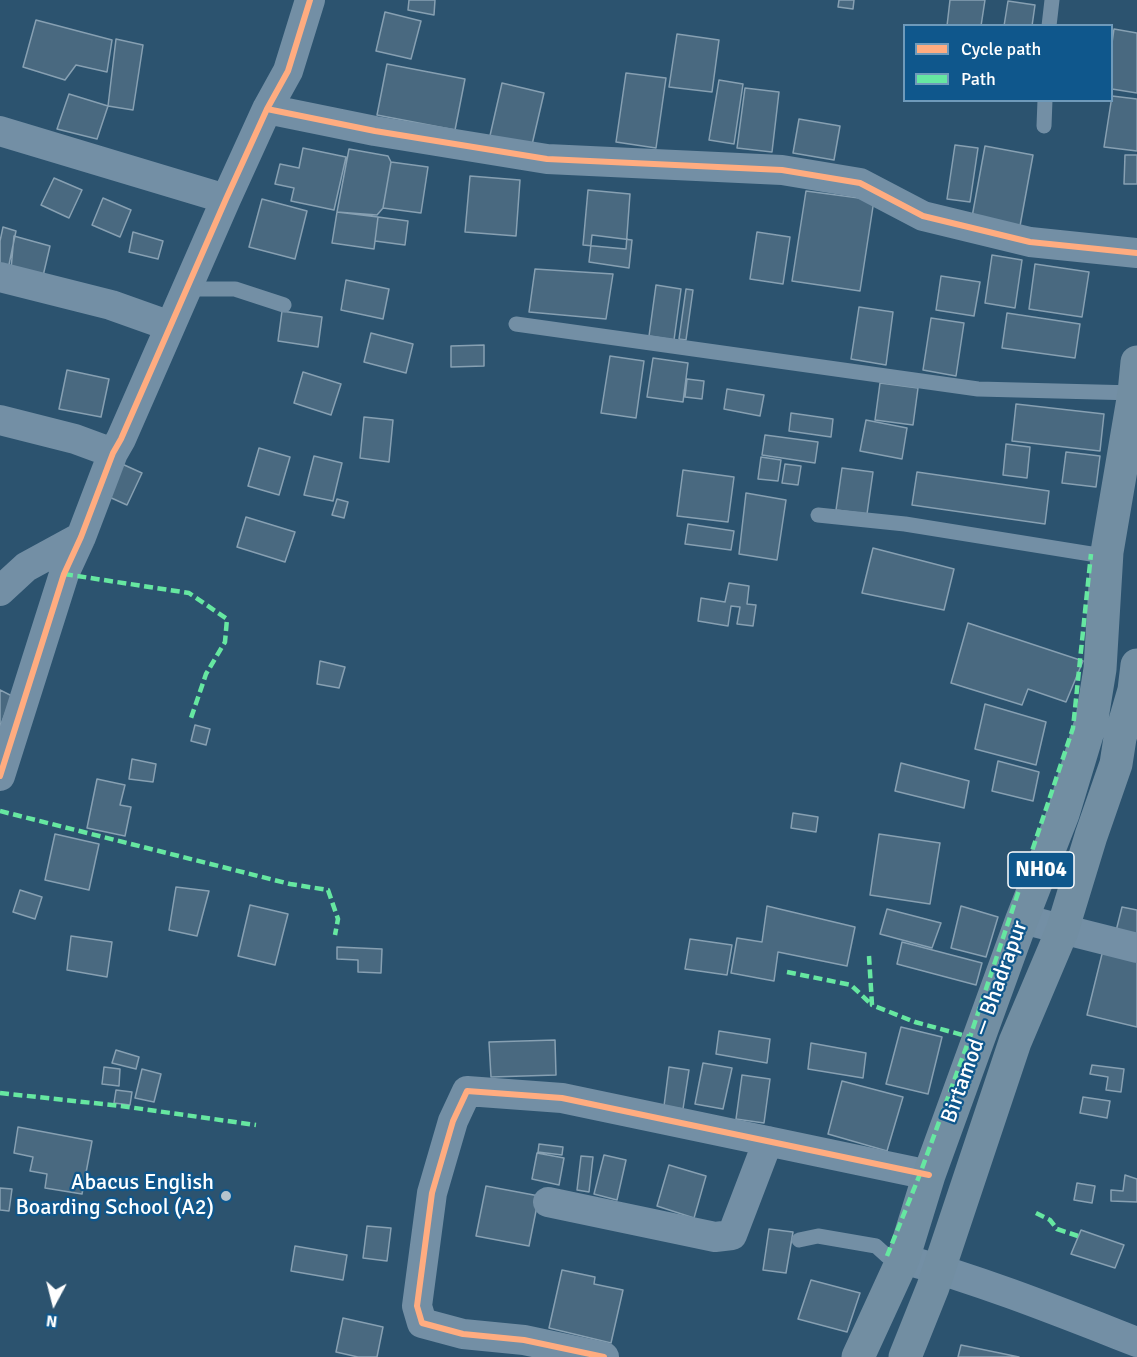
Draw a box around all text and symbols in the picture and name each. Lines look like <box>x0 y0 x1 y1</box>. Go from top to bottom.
legend <box>903 24 1113 102</box>
text: Cycle path <box>961 38 1041 60</box>
text: Path <box>961 68 996 90</box>
road number: NH04 <box>1008 852 1074 888</box>
street label: Birtamod — Bhadrapur <box>936 917 1034 1127</box>
place label: Abacus English Boarding School (A2) <box>16 1170 214 1222</box>
marker: Abacus English Boarding School (A2) <box>219 1189 233 1203</box>
north arrow <box>24 1273 84 1333</box>
text: N <box>45 1310 59 1331</box>

